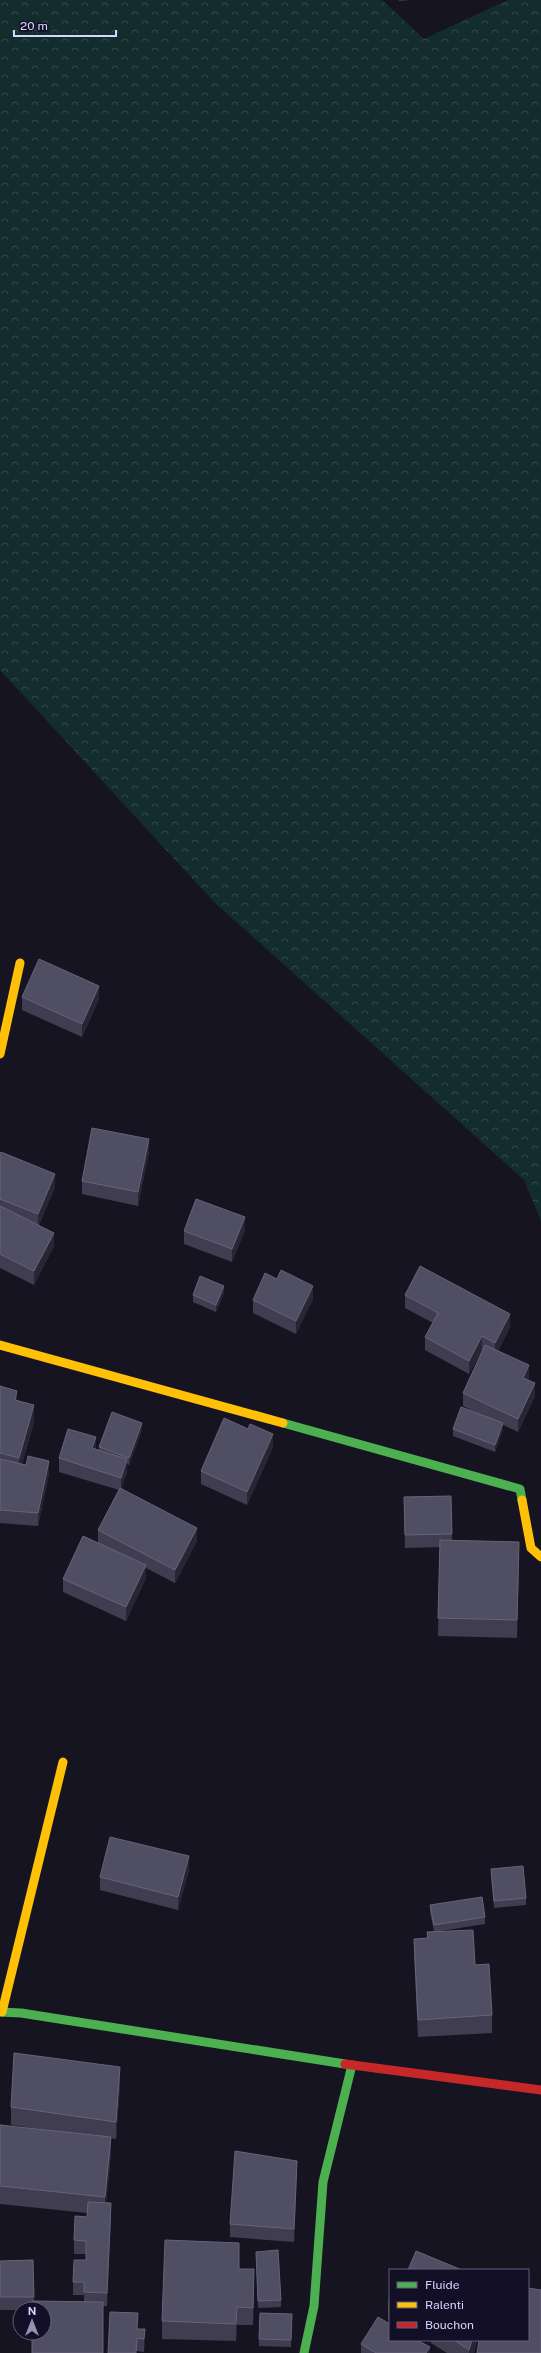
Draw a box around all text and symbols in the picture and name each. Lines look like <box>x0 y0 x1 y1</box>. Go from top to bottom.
scale bar <box>14 12 116 38</box>
text: 20 m <box>20 19 48 33</box>
legend <box>389 2269 529 2341</box>
text: Fluide <box>425 2278 460 2292</box>
text: Ralenti <box>425 2298 464 2312</box>
north arrow <box>12 2301 52 2341</box>
text: N <box>28 2305 36 2317</box>
text: Bouchon <box>425 2318 474 2332</box>

